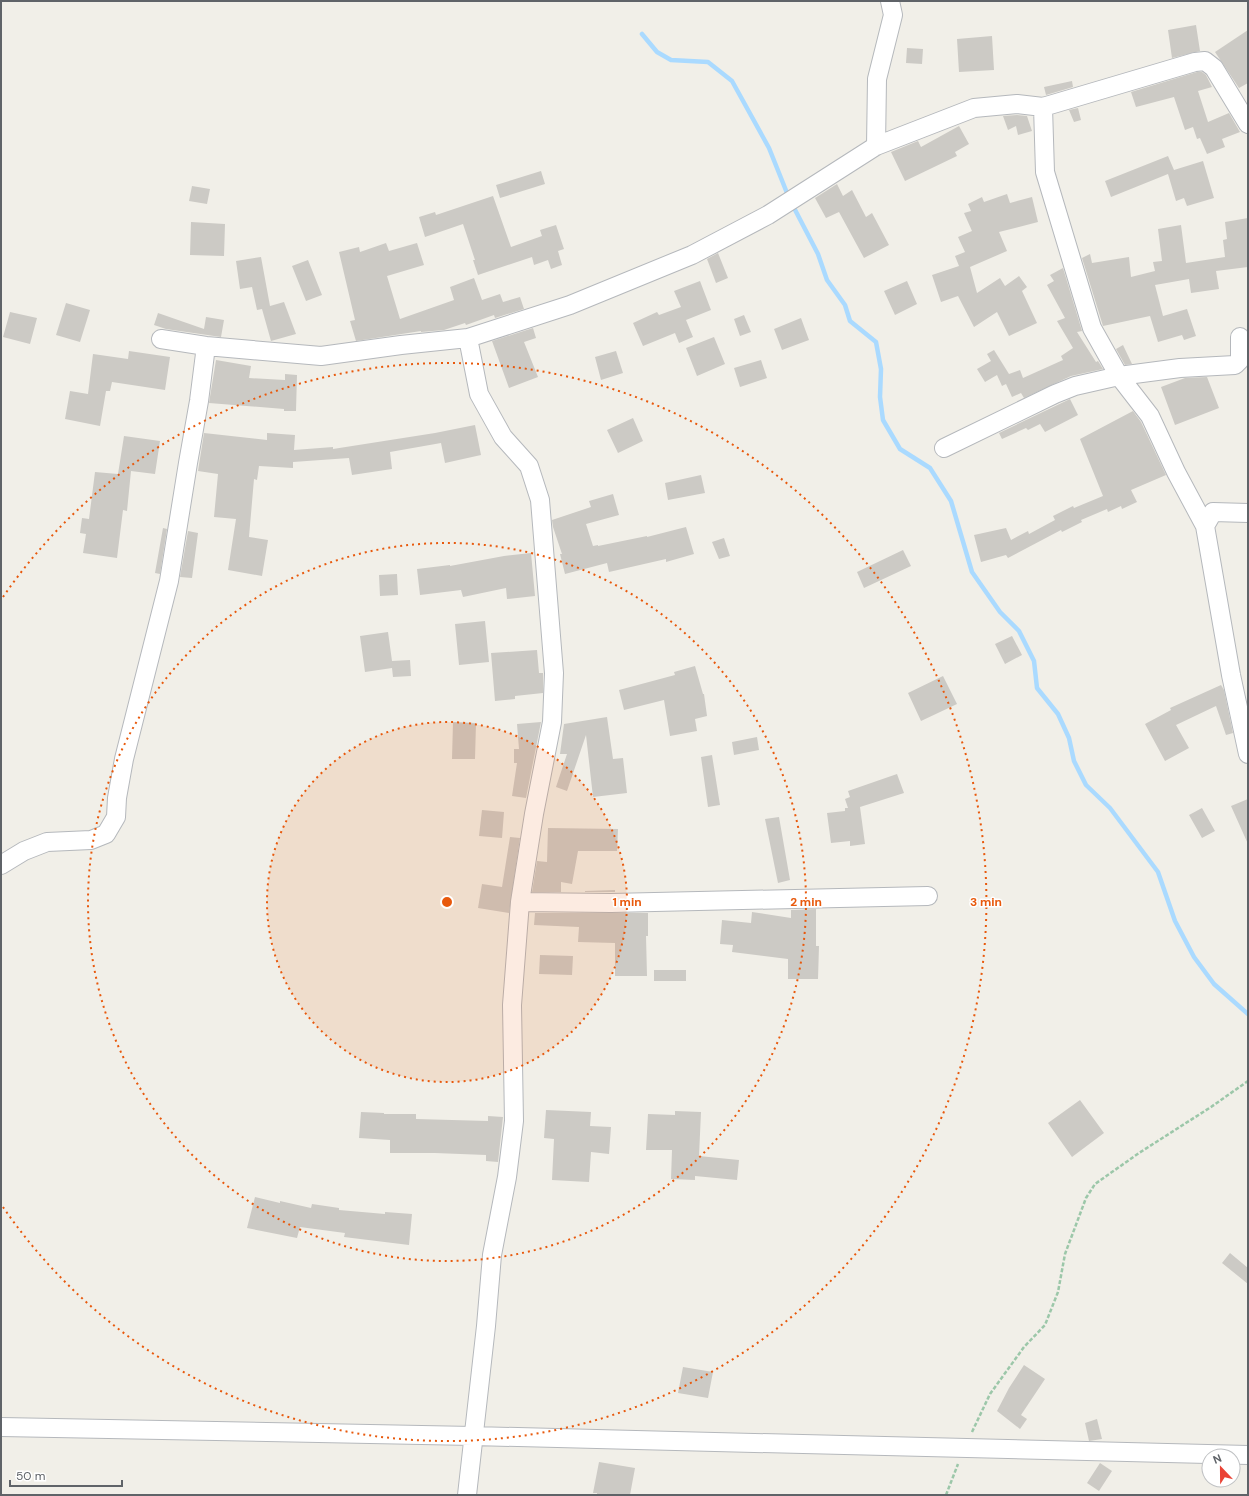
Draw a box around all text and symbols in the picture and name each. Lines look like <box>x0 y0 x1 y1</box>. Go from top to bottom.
text: 1 min <box>612 894 642 910</box>
text: 2 min <box>790 894 822 910</box>
text: 3 min <box>970 894 1002 910</box>
centre of rings <box>440 895 454 909</box>
north arrow <box>1201 1448 1241 1488</box>
text: N <box>1211 1451 1224 1467</box>
scale bar <box>10 1462 122 1488</box>
text: 50 m <box>16 1468 45 1484</box>

